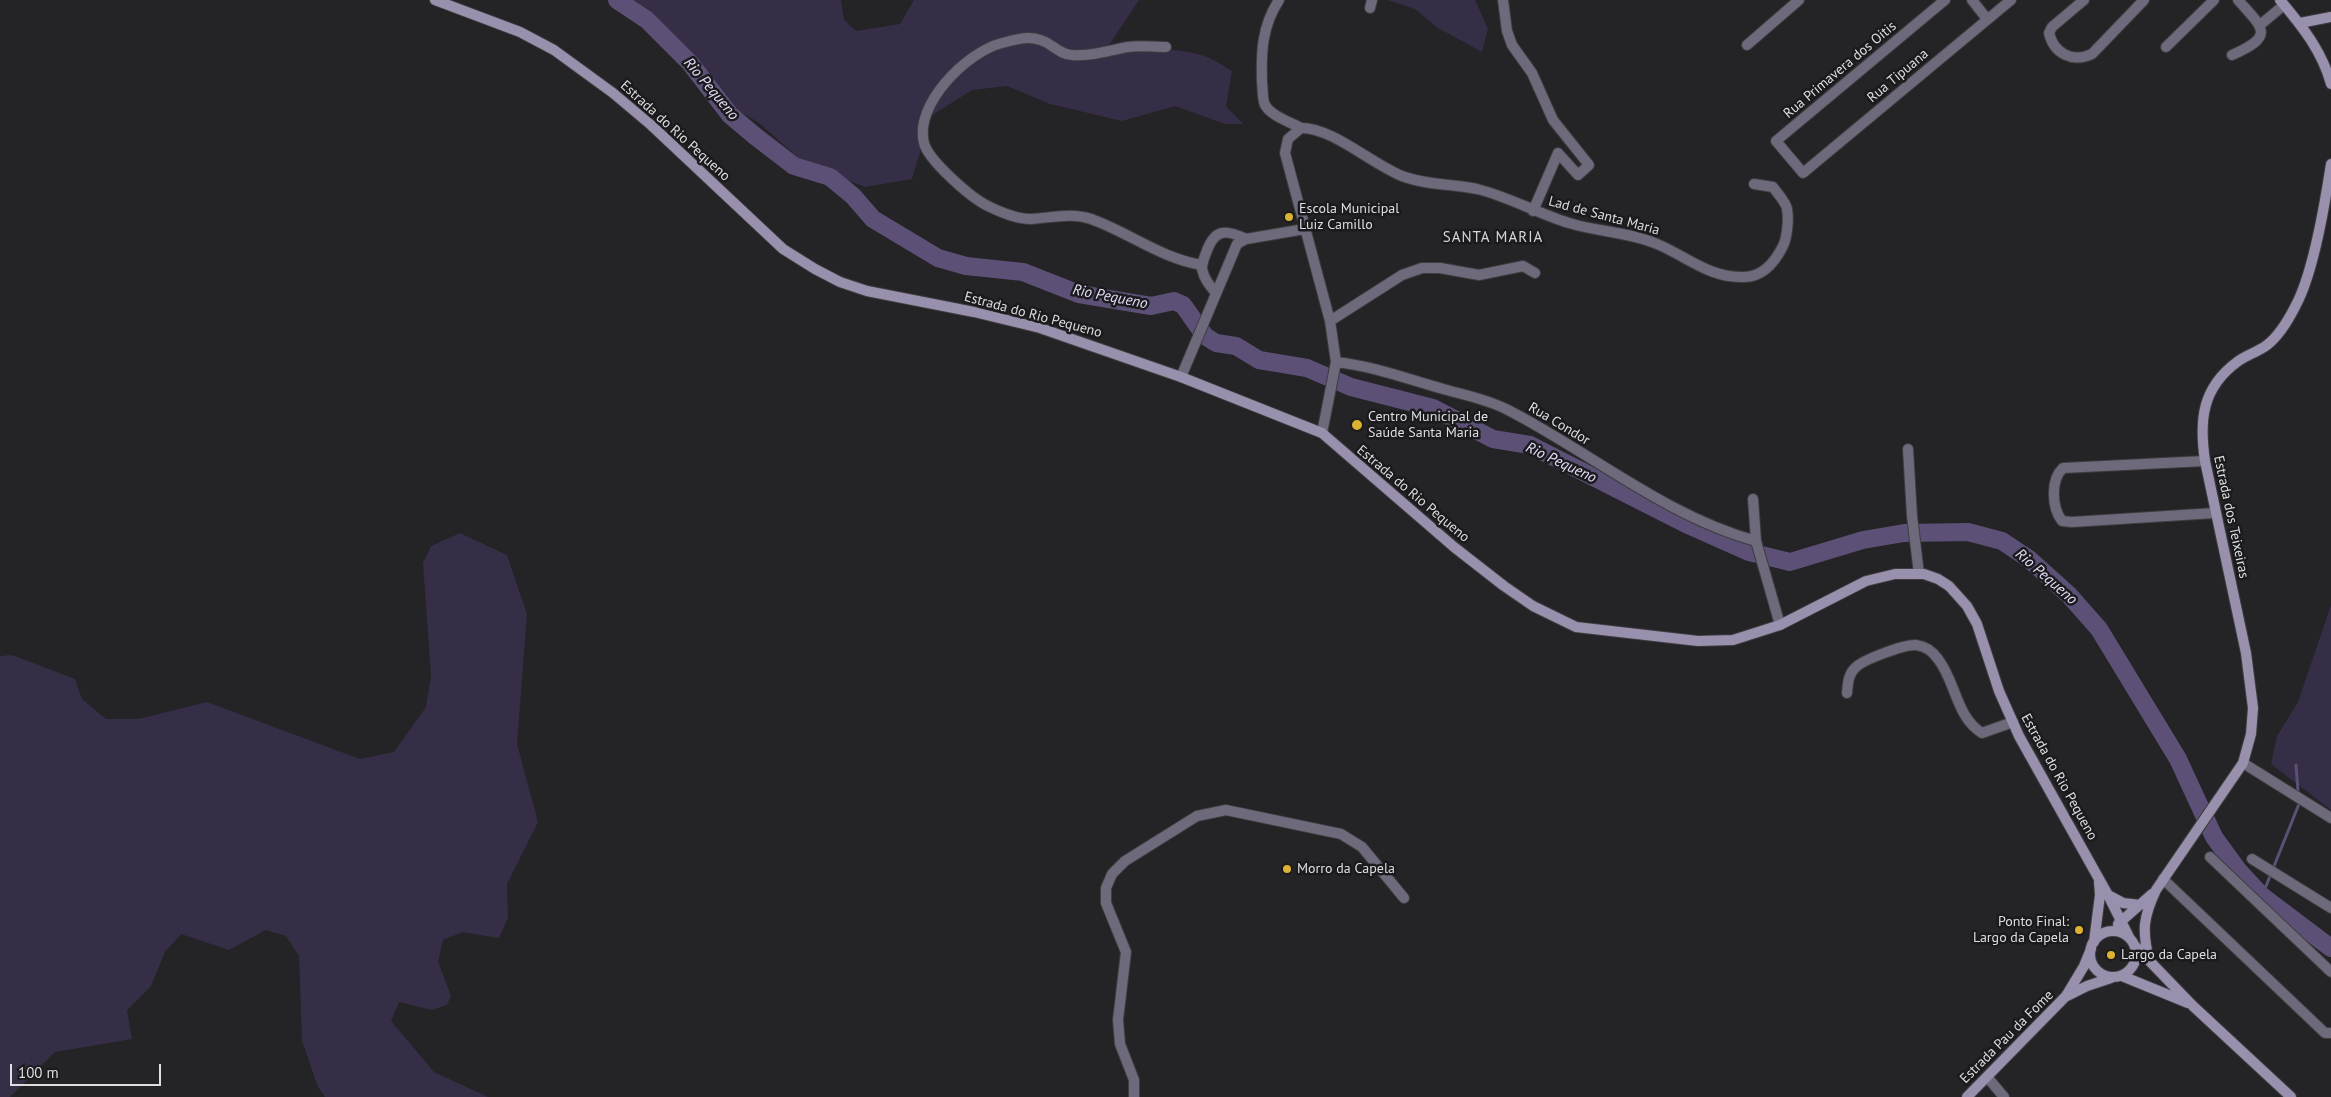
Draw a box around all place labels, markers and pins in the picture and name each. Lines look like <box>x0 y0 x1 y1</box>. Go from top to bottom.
place label: Escola Municipal Luiz Camillo <box>1299 201 1399 233</box>
marker: Escola Municipal Luiz Camillo <box>1283 211 1295 223</box>
place label: Centro Municipal de Saúde Santa Maria <box>1368 409 1488 442</box>
marker: Centro Municipal de Saúde Santa Maria <box>1350 418 1364 432</box>
place label: Morro da Capela <box>1297 861 1395 877</box>
marker: Morro da Capela <box>1281 863 1293 875</box>
place label: Ponto Final: Largo da Capela <box>1973 914 2069 946</box>
marker: Ponto Final: Largo da Capela <box>2073 924 2085 936</box>
place label: Largo da Capela <box>2121 947 2217 963</box>
marker: Largo da Capela <box>2105 949 2117 961</box>

